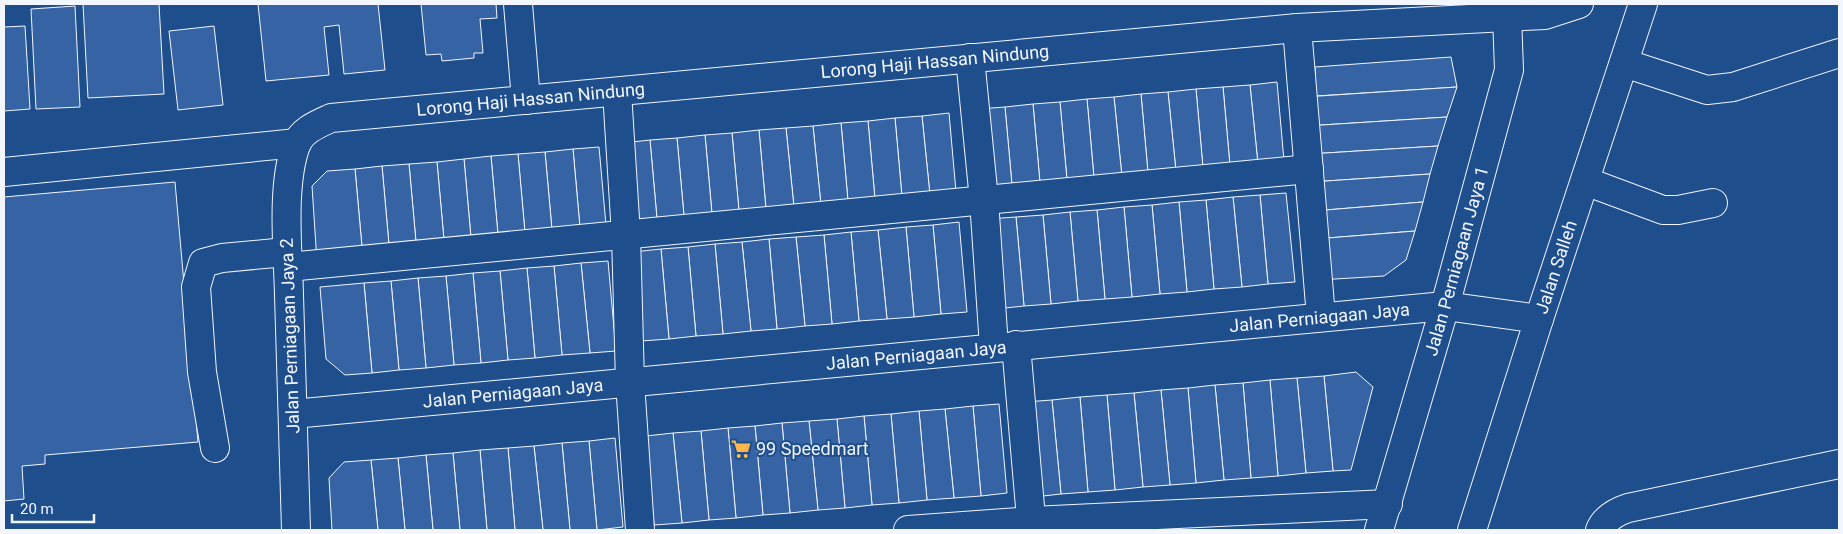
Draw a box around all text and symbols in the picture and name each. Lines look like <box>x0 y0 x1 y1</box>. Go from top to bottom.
street label: Lorong Haji Hassan Nindung <box>820 40 1050 82</box>
street label: Lorong Haji Hassan Nindung <box>415 78 646 120</box>
street label: Jalan Perniagaan Jaya 1 <box>1420 164 1492 358</box>
street label: Jalan Salleh <box>1530 218 1581 316</box>
street label: Jalan Perniagaan Jaya 2 <box>276 238 303 434</box>
street label: Jalan Perniagaan Jaya <box>1228 298 1411 336</box>
street label: Jalan Perniagaan Jaya <box>825 336 1007 374</box>
street label: Jalan Perniagaan Jaya <box>422 374 604 412</box>
supermarket icon: 99 Speedmart <box>730 438 752 460</box>
place label: 99 Speedmart <box>756 438 869 459</box>
scale bar <box>12 492 95 524</box>
text: 20 m <box>20 500 54 518</box>

